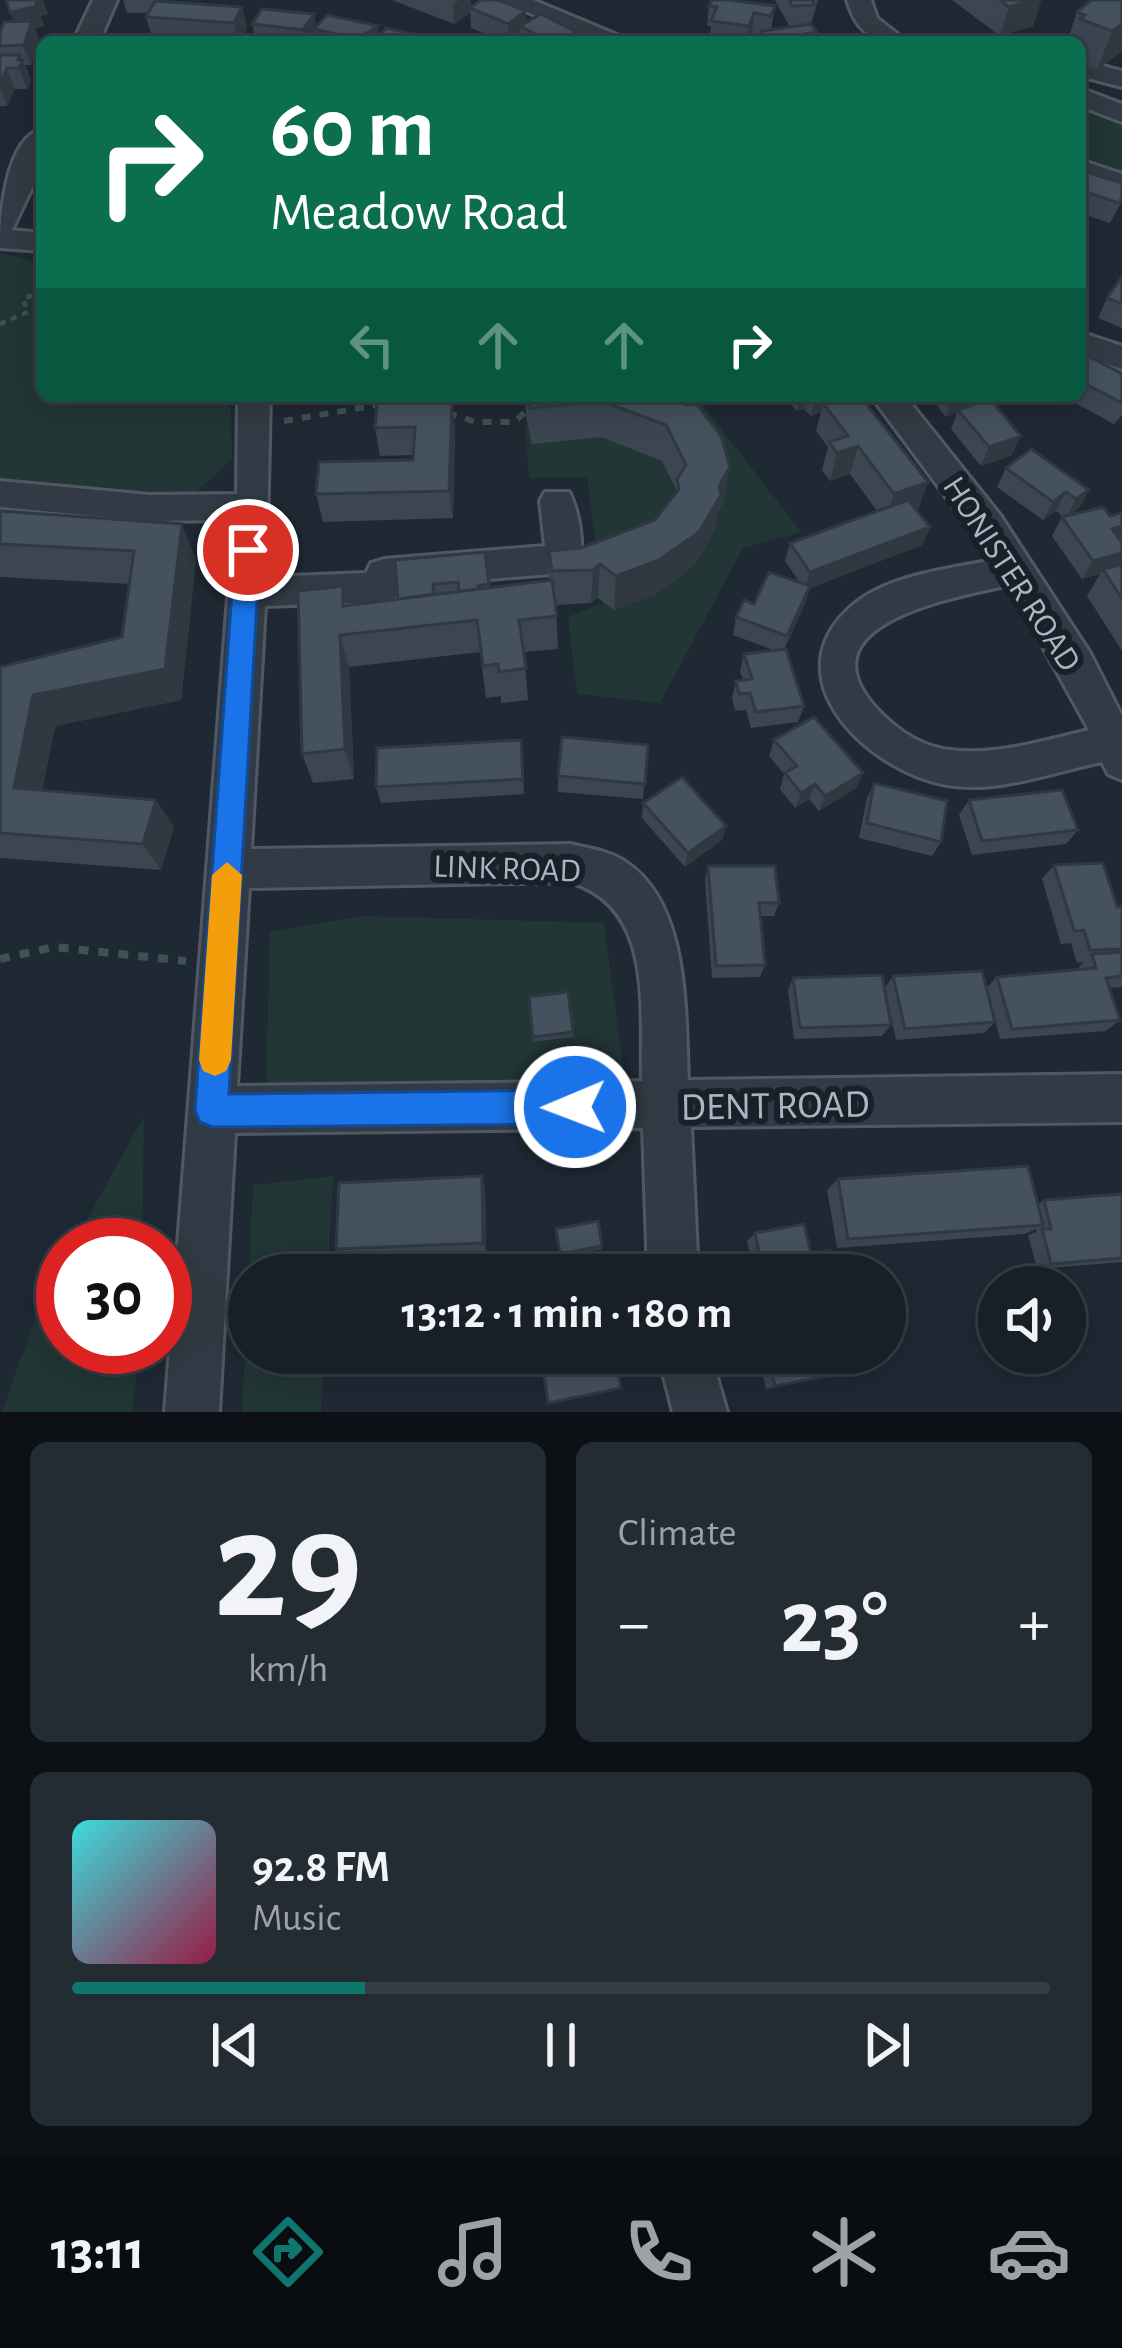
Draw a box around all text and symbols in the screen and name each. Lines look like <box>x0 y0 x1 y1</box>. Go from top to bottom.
icon: right <box>72 84 228 240</box>
text: 60 m <box>270 88 435 172</box>
text: Meadow Road <box>270 186 568 240</box>
icon: left <box>339 312 405 378</box>
icon: ahead <box>465 312 531 378</box>
icon: ahead <box>591 312 657 378</box>
icon: right <box>717 312 783 378</box>
street label: HONISTER ROAD <box>936 471 1086 677</box>
pin <box>197 499 299 601</box>
icon: arrive <box>215 517 281 583</box>
street label: LINK ROAD <box>433 850 581 889</box>
position arrow <box>512 1044 638 1170</box>
street label: DENT ROAD <box>680 1085 870 1128</box>
speed limit sign: 30 <box>36 1218 192 1374</box>
map controls <box>978 1266 1086 1374</box>
button: sound <box>978 1266 1086 1374</box>
text: 13:12 · 1 min · 180 m <box>402 1291 732 1336</box>
text: 29 <box>214 1490 362 1646</box>
text: Climate <box>618 1514 736 1553</box>
text: 23° <box>780 1579 888 1669</box>
text: − <box>618 1591 650 1657</box>
text: + <box>1018 1591 1050 1657</box>
text: km/h <box>248 1650 328 1689</box>
text: 92.8 FM <box>252 1845 390 1890</box>
text: Music <box>252 1899 341 1938</box>
icon: previous <box>202 2012 268 2078</box>
icon: pause <box>528 2012 594 2078</box>
icon: next <box>854 2012 920 2078</box>
icon: directions <box>246 2210 330 2294</box>
icon: music <box>431 2210 515 2294</box>
icon: phone <box>617 2210 701 2294</box>
icon: climate <box>802 2210 886 2294</box>
icon: car <box>987 2210 1071 2294</box>
text: 13:11 <box>51 2225 145 2279</box>

